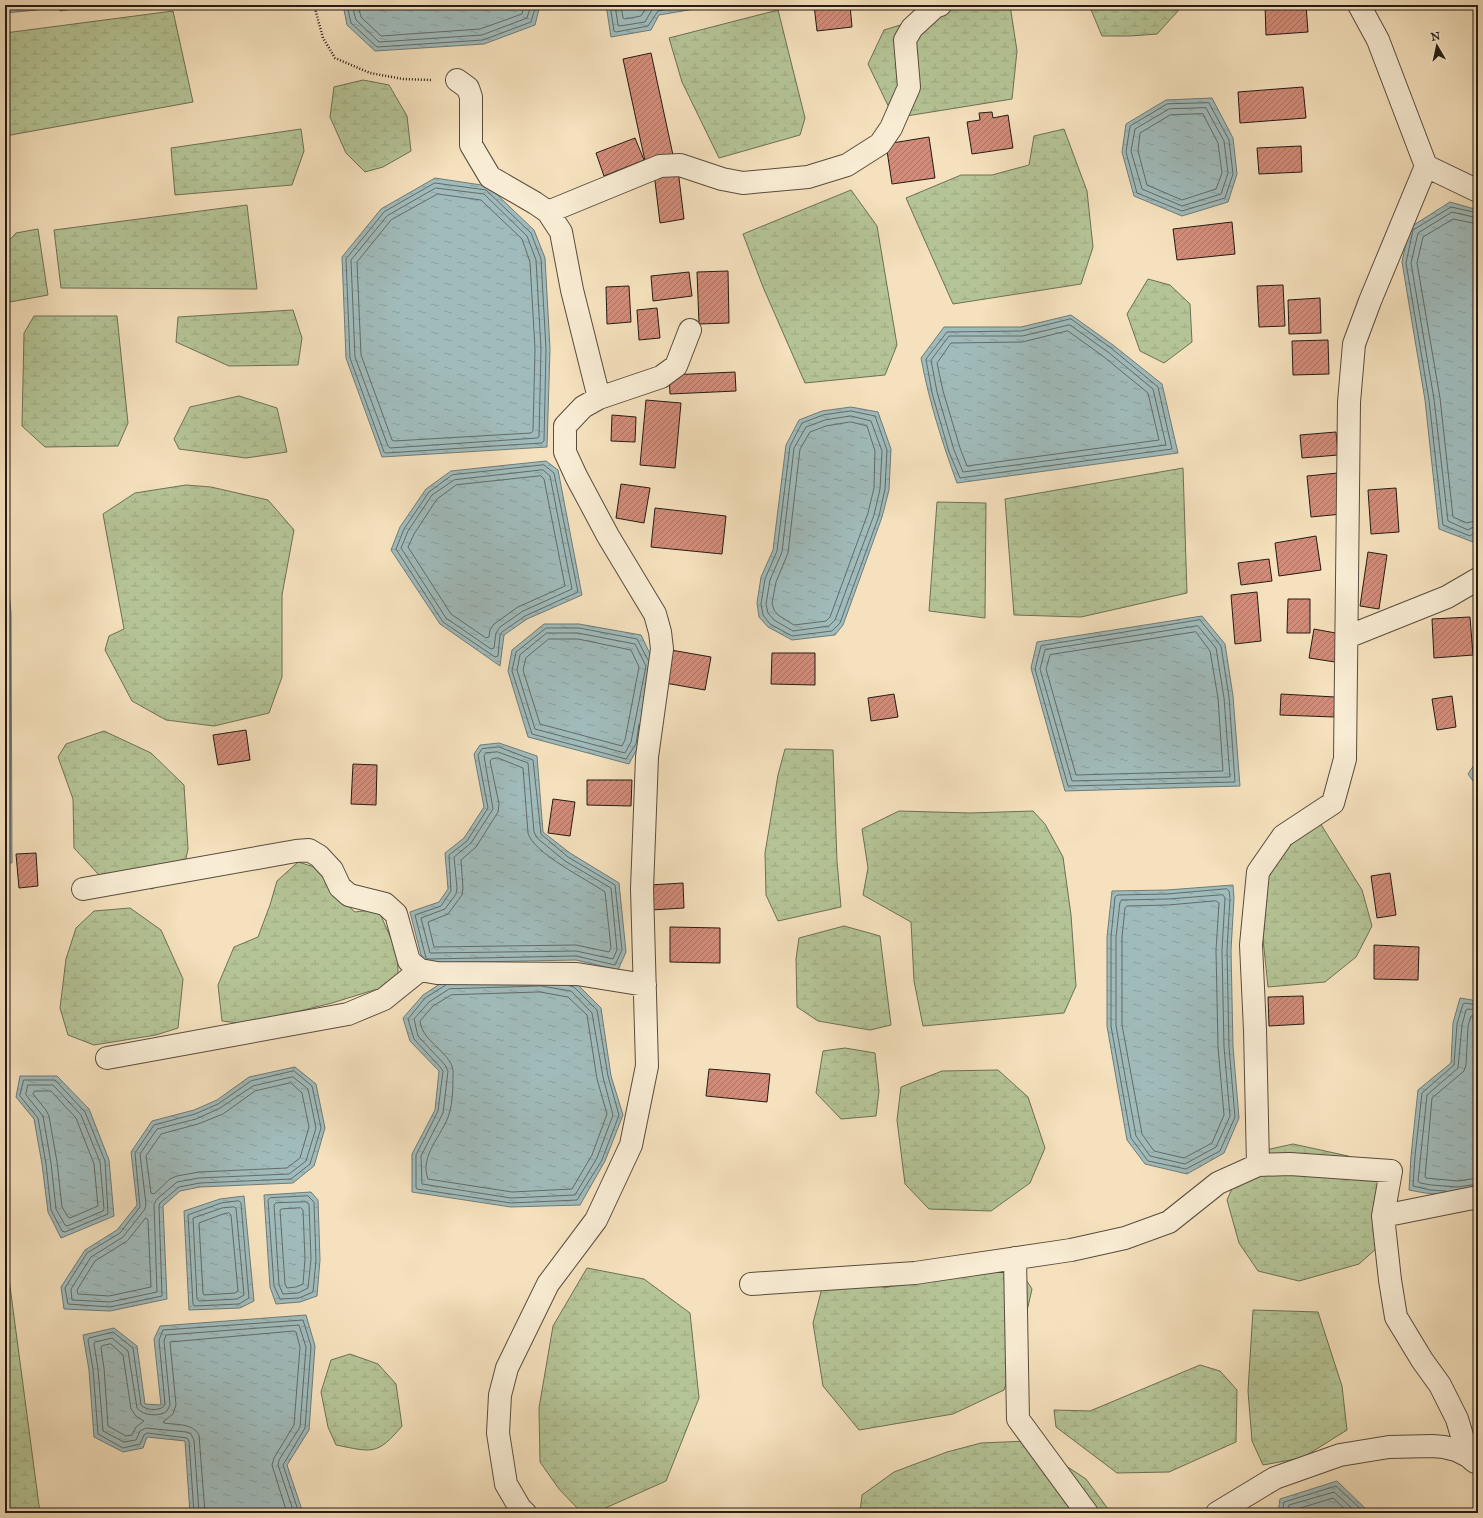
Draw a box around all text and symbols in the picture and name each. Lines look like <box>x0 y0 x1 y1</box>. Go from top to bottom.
north arrow <box>1417 26 1457 66</box>
text: N <box>1430 29 1442 44</box>

